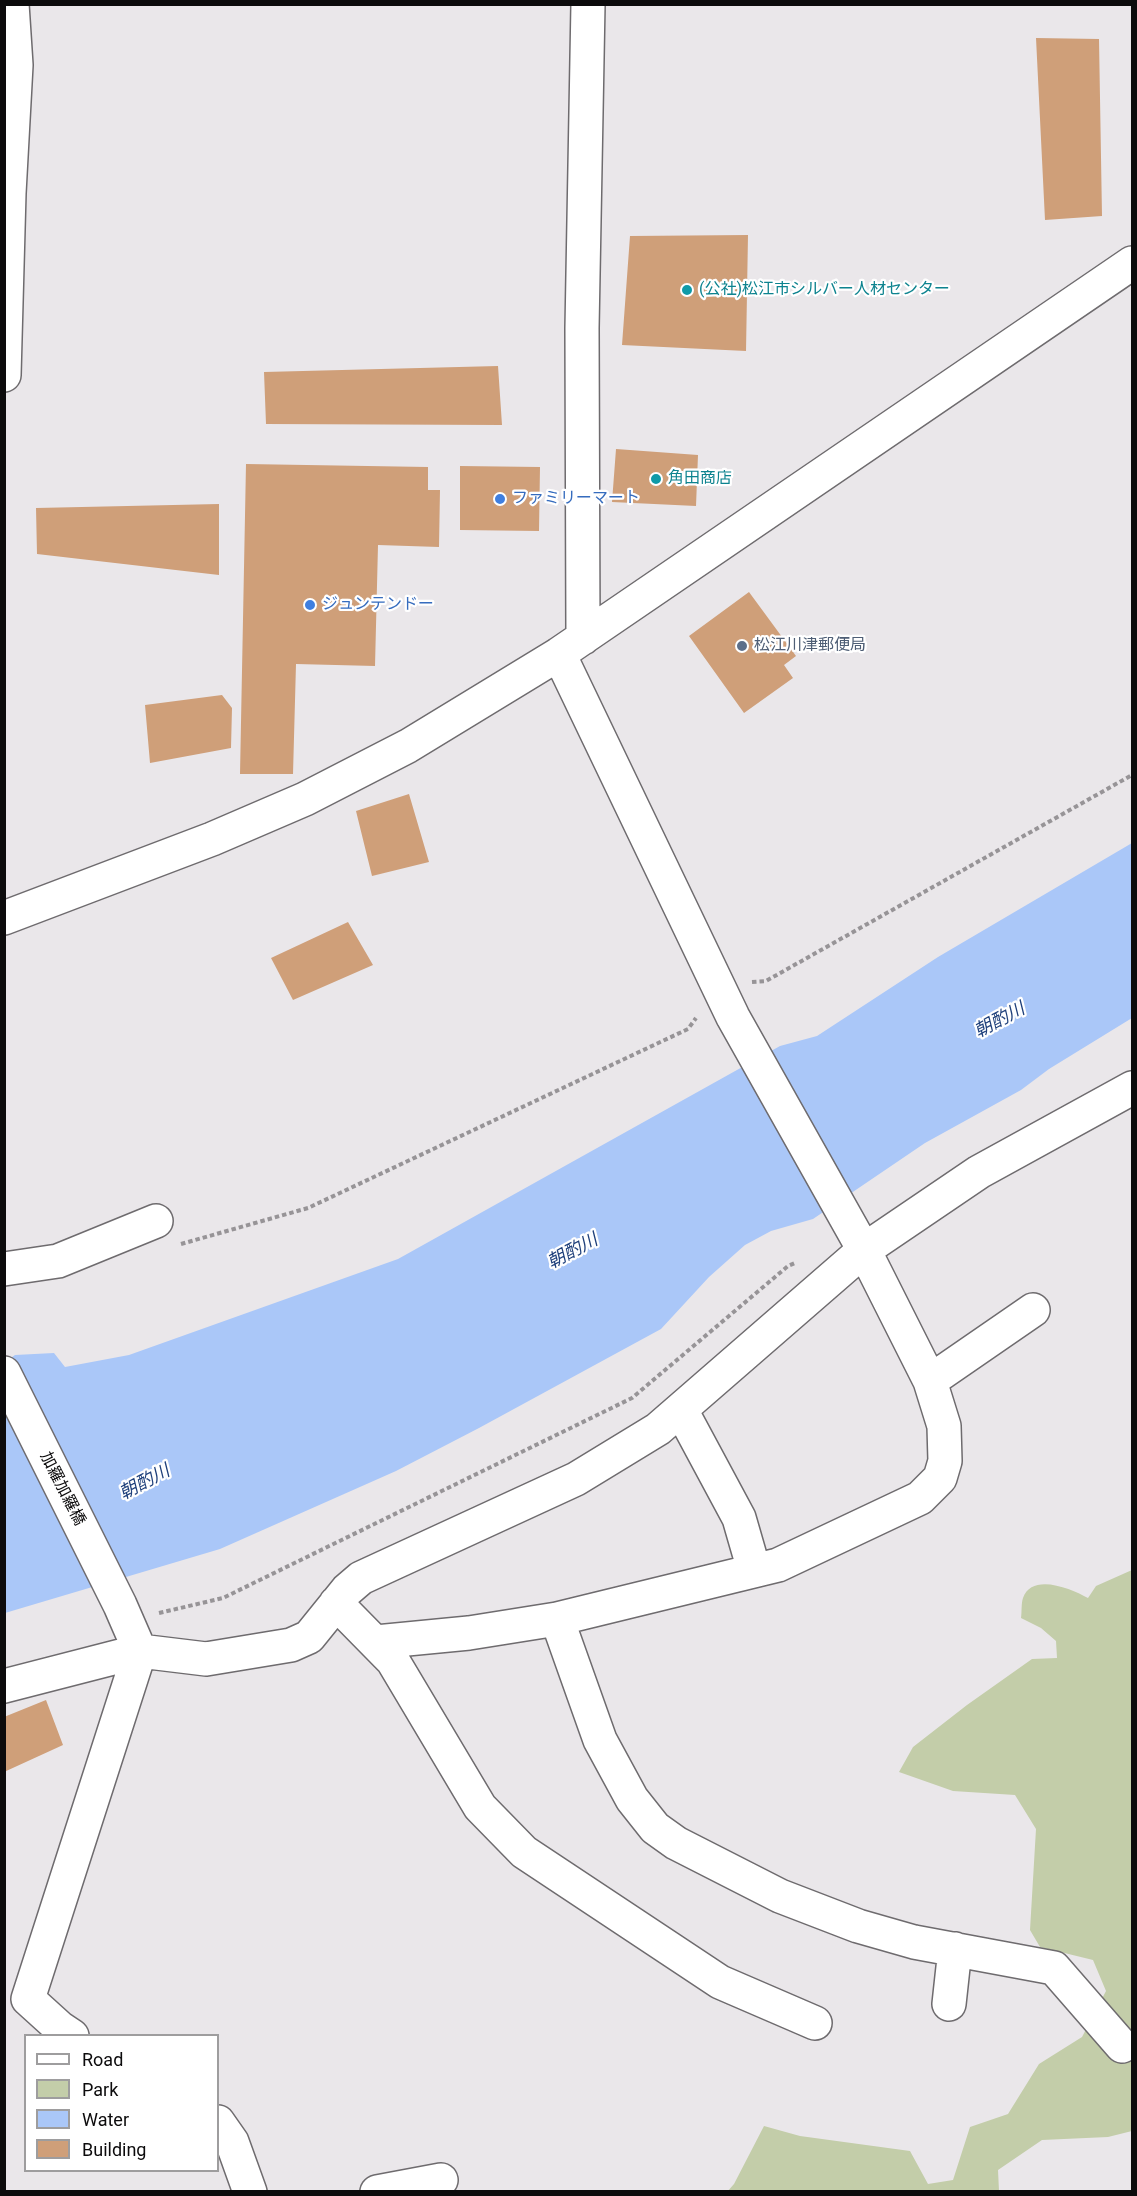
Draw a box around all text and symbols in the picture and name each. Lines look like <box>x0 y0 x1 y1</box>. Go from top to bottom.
place label: (公社)松江市シルバー人材センター <box>699 280 950 300</box>
marker: (公社)松江市シルバー人材センター <box>680 283 694 297</box>
place label: 角田商店 <box>668 469 732 489</box>
marker: 角田商店 <box>649 472 663 486</box>
place label: ファミリーマート <box>512 489 640 509</box>
marker: ファミリーマート <box>493 492 507 506</box>
place label: ジュンテンドー <box>322 595 434 615</box>
marker: ジュンテンドー <box>303 598 317 612</box>
place label: 松江川津郵便局 <box>754 636 866 656</box>
marker: 松江川津郵便局 <box>735 639 749 653</box>
water label: 朝酌川 <box>971 999 1029 1043</box>
water label: 朝酌川 <box>544 1230 602 1274</box>
street label: 加羅加羅橋 <box>35 1449 89 1529</box>
water label: 朝酌川 <box>116 1461 174 1505</box>
legend <box>24 2034 219 2172</box>
text: Road <box>82 2049 123 2070</box>
text: Park <box>82 2079 118 2100</box>
text: Water <box>82 2109 129 2130</box>
text: Building <box>82 2139 146 2160</box>

